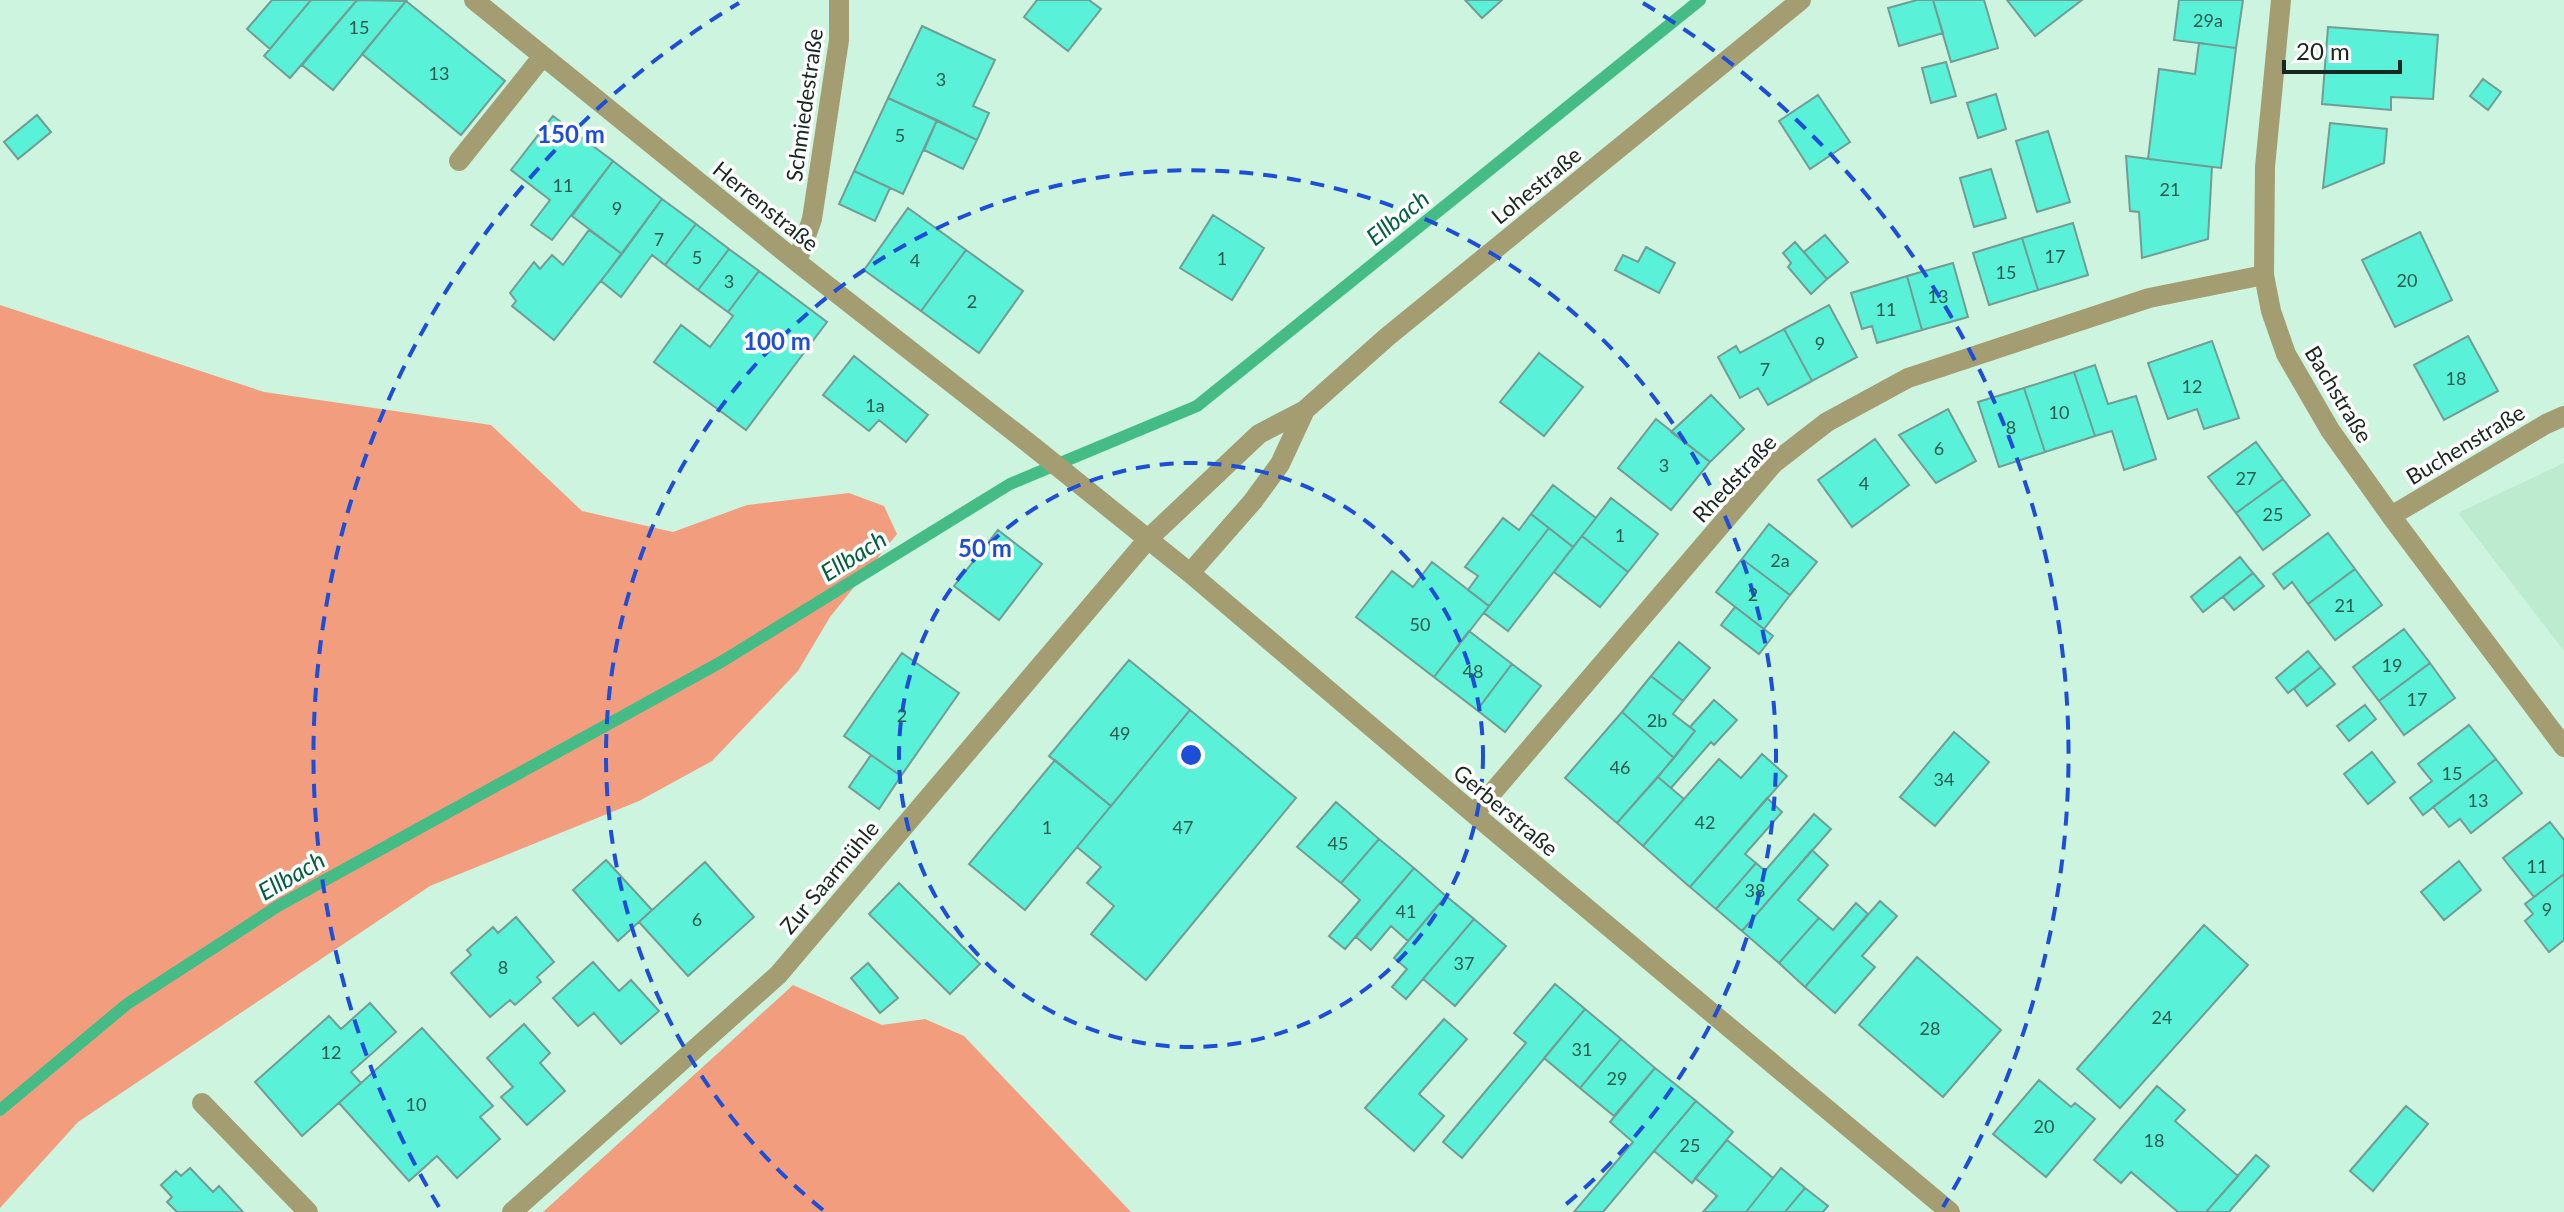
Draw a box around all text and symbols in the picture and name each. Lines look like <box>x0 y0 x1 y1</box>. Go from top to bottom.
house number: 29a <box>2193 9 2223 31</box>
house number: 15 <box>349 16 369 38</box>
scale bar <box>2284 24 2400 74</box>
street label: Schmiedestraße <box>780 27 828 183</box>
text: 20 m <box>2296 36 2350 65</box>
house number: 13 <box>429 62 449 84</box>
house number: 3 <box>936 68 946 90</box>
text: 150 m <box>537 119 605 148</box>
house number: 5 <box>895 124 905 146</box>
street label: Lohestraße <box>1486 141 1586 229</box>
street label: Herrenstraße <box>708 155 824 257</box>
house number: 11 <box>553 174 573 196</box>
house number: 21 <box>2160 178 2180 200</box>
water label: Ellbach <box>1360 183 1434 251</box>
house number: 9 <box>612 197 622 219</box>
house number: 7 <box>654 228 664 250</box>
house number: 17 <box>2045 245 2065 267</box>
house number: 5 <box>692 246 702 268</box>
house number: 1 <box>1217 247 1227 269</box>
house number: 4 <box>910 249 920 271</box>
house number: 15 <box>1996 261 2016 283</box>
house number: 20 <box>2397 269 2417 291</box>
house number: 3 <box>724 270 734 292</box>
house number: 13 <box>1928 285 1948 307</box>
house number: 2 <box>967 290 977 312</box>
house number: 11 <box>1876 298 1896 320</box>
text: 100 m <box>743 326 811 355</box>
house number: 9 <box>1815 332 1825 354</box>
street label: Bachstraße <box>2300 341 2378 447</box>
house number: 7 <box>1760 358 1770 380</box>
house number: 18 <box>2446 367 2466 389</box>
house number: 12 <box>2182 375 2202 397</box>
house number: 1a <box>865 394 885 416</box>
street label: Buchenstraße <box>2401 398 2529 490</box>
house number: 10 <box>2049 401 2069 423</box>
house number: 8 <box>2006 416 2016 438</box>
street label: Rhedstraße <box>1686 428 1782 528</box>
house number: 6 <box>1934 437 1944 459</box>
house number: 3 <box>1659 454 1669 476</box>
house number: 27 <box>2236 467 2256 489</box>
house number: 4 <box>1859 472 1869 494</box>
house number: 25 <box>2263 503 2283 525</box>
water label: Ellbach <box>815 524 891 586</box>
house number: 1 <box>1615 524 1625 546</box>
text: 50 m <box>958 533 1012 562</box>
house number: 2a <box>1770 549 1790 571</box>
house number: 2 <box>1748 583 1758 605</box>
house number: 21 <box>2335 594 2355 616</box>
house number: 50 <box>1410 613 1430 635</box>
house number: 19 <box>2382 654 2402 676</box>
house number: 48 <box>1463 660 1483 682</box>
house number: 17 <box>2407 688 2427 710</box>
house number: 2 <box>897 704 907 726</box>
house number: 2b <box>1647 709 1667 731</box>
house number: 49 <box>1110 722 1130 744</box>
centre of rings <box>1177 741 1205 769</box>
house number: 46 <box>1610 756 1630 778</box>
street label: Gerberstraße <box>1448 759 1564 861</box>
house number: 15 <box>2442 762 2462 784</box>
house number: 34 <box>1934 768 1954 790</box>
house number: 13 <box>2468 789 2488 811</box>
house number: 42 <box>1695 811 1715 833</box>
street label: Zur Saarmühle <box>774 815 884 939</box>
house number: 1 <box>1042 816 1052 838</box>
house number: 47 <box>1173 816 1193 838</box>
house number: 45 <box>1328 832 1348 854</box>
water label: Ellbach <box>252 844 330 906</box>
house number: 11 <box>2527 855 2547 877</box>
house number: 38 <box>1745 879 1765 901</box>
house number: 9 <box>2542 898 2552 920</box>
house number: 41 <box>1396 900 1416 922</box>
house number: 6 <box>692 908 702 930</box>
house number: 37 <box>1454 952 1474 974</box>
house number: 8 <box>498 956 508 978</box>
house number: 24 <box>2152 1006 2172 1028</box>
house number: 28 <box>1920 1017 1940 1039</box>
house number: 31 <box>1572 1038 1592 1060</box>
house number: 12 <box>321 1041 341 1063</box>
house number: 29 <box>1607 1067 1627 1089</box>
house number: 10 <box>406 1093 426 1115</box>
house number: 20 <box>2034 1115 2054 1137</box>
house number: 18 <box>2144 1129 2164 1151</box>
house number: 25 <box>1680 1134 1700 1156</box>

